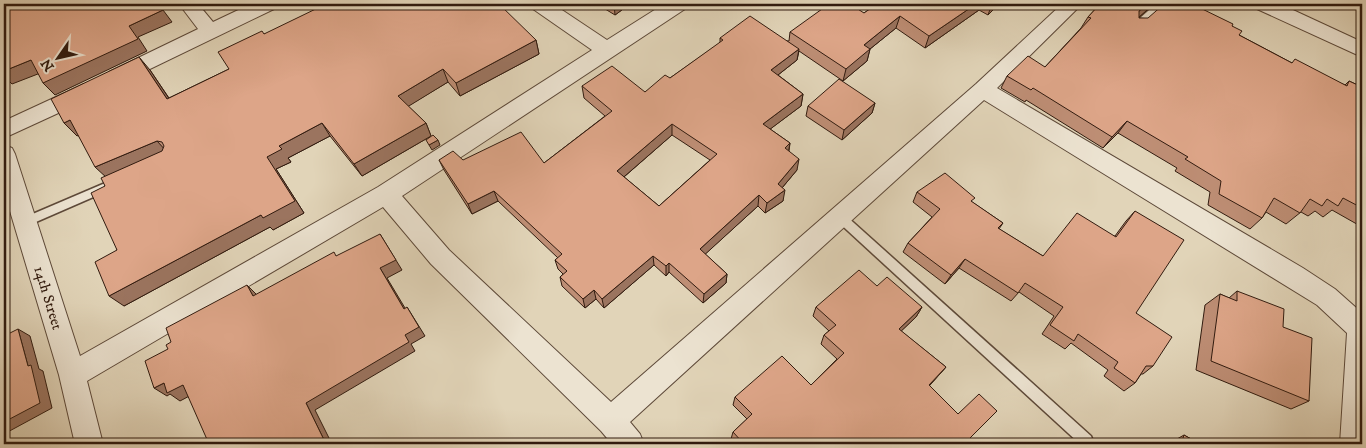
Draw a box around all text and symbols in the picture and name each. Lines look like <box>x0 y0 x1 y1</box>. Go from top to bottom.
north arrow <box>32 32 82 82</box>
text: N <box>37 54 59 75</box>
street label: 14th Street <box>29 264 67 332</box>

